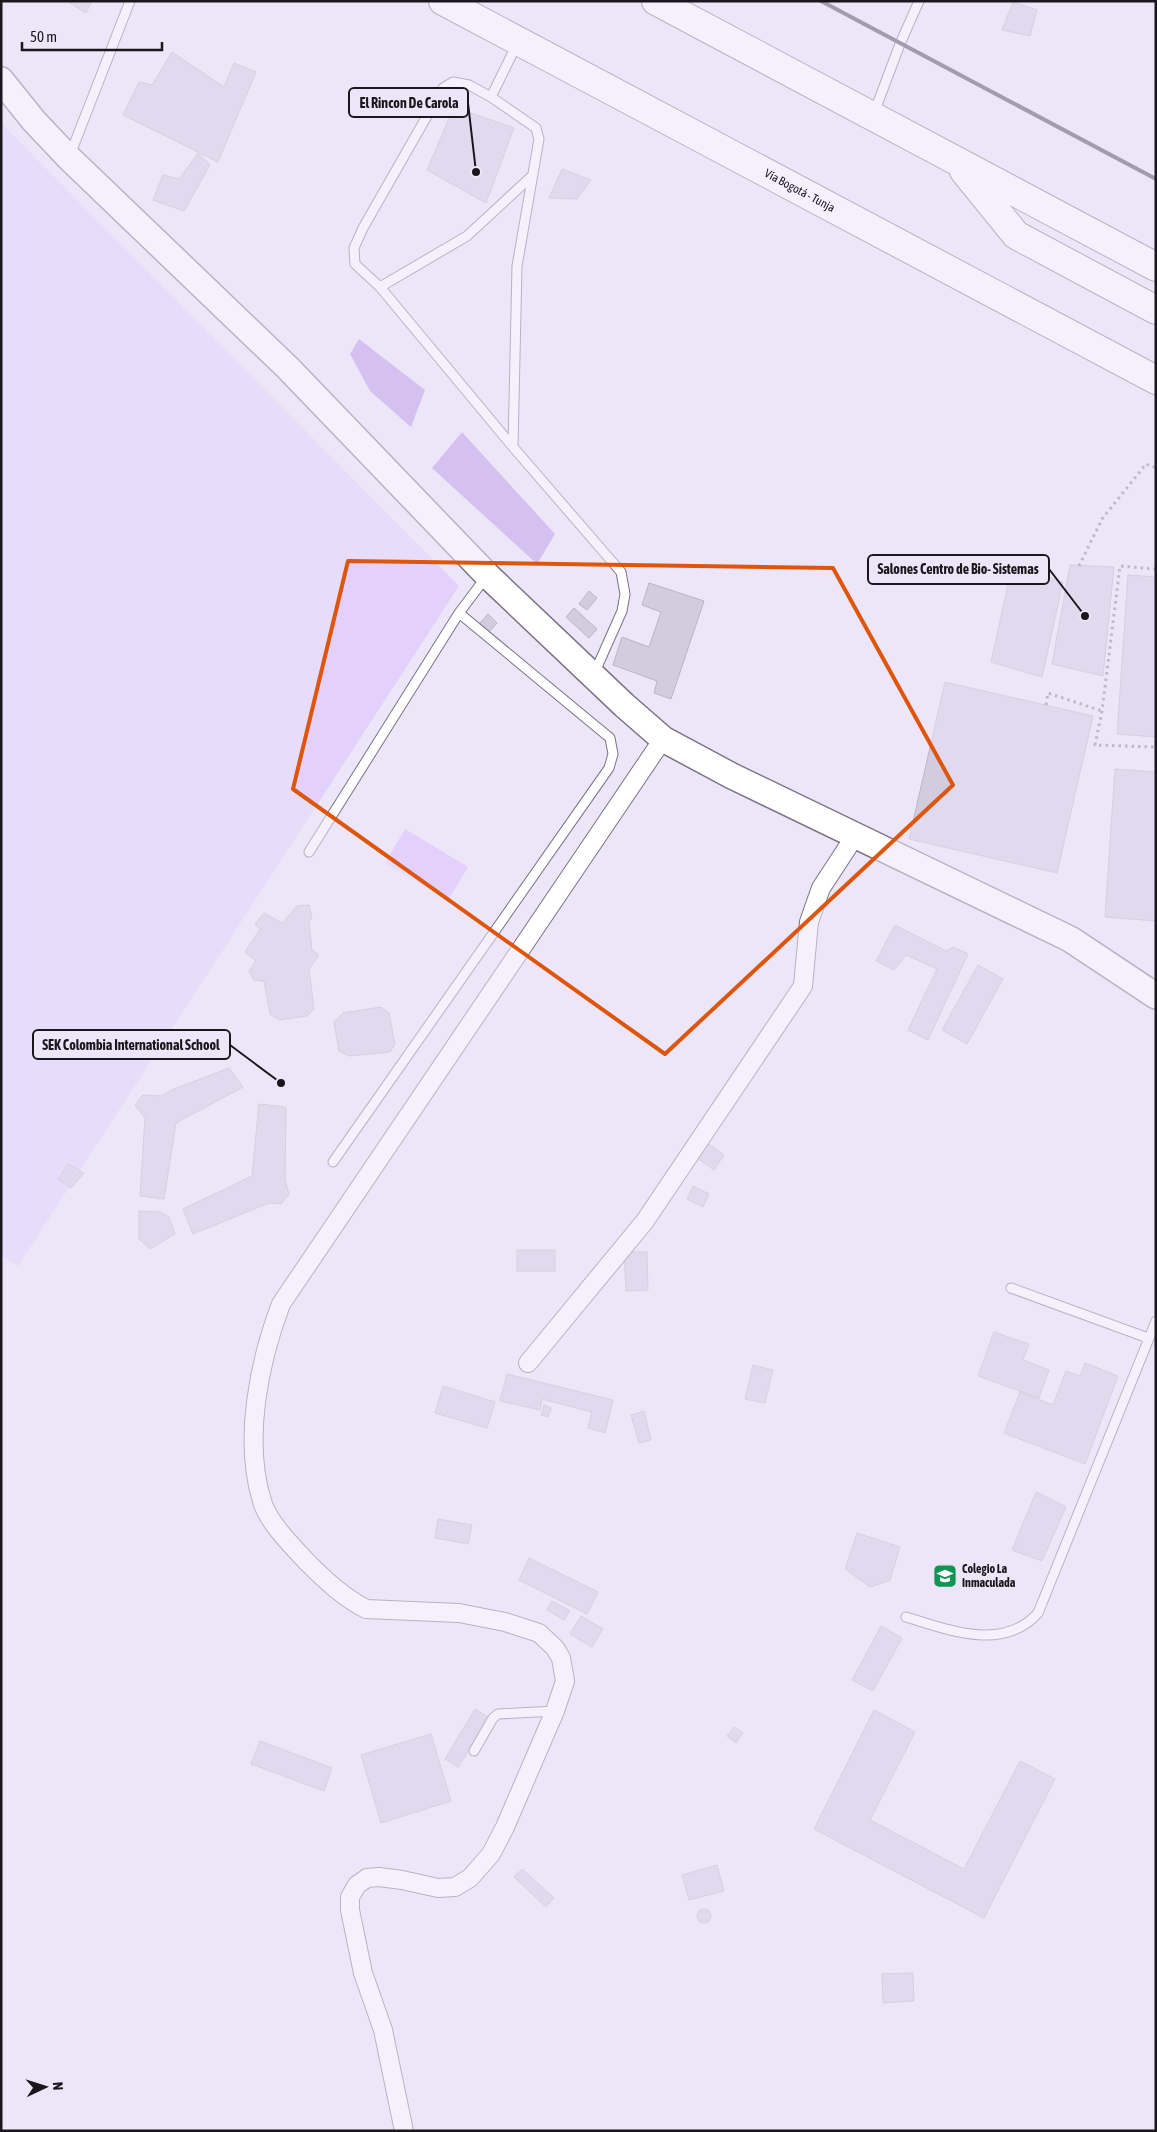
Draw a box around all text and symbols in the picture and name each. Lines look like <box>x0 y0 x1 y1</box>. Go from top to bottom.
scale bar <box>22 20 162 52</box>
text: 50 m <box>30 28 57 45</box>
callout: El Rincon De Carola <box>349 88 468 117</box>
text: El Rincon De Carola <box>360 95 459 111</box>
street label: Vía Bogotá - Tunja <box>762 166 837 215</box>
callout: Salones Centro de Bio- Sistemas <box>868 555 1049 584</box>
text: Salones Centro de Bio- Sistemas <box>877 561 1039 577</box>
callout: SEK Colombia International School <box>33 1030 230 1059</box>
text: SEK Colombia International School <box>42 1037 220 1053</box>
place label: Colegio La Inmaculada <box>962 1562 1016 1590</box>
school or university icon: Colegio La Inmaculada <box>932 1563 958 1589</box>
north arrow <box>20 2062 70 2112</box>
text: N <box>50 2081 66 2091</box>

